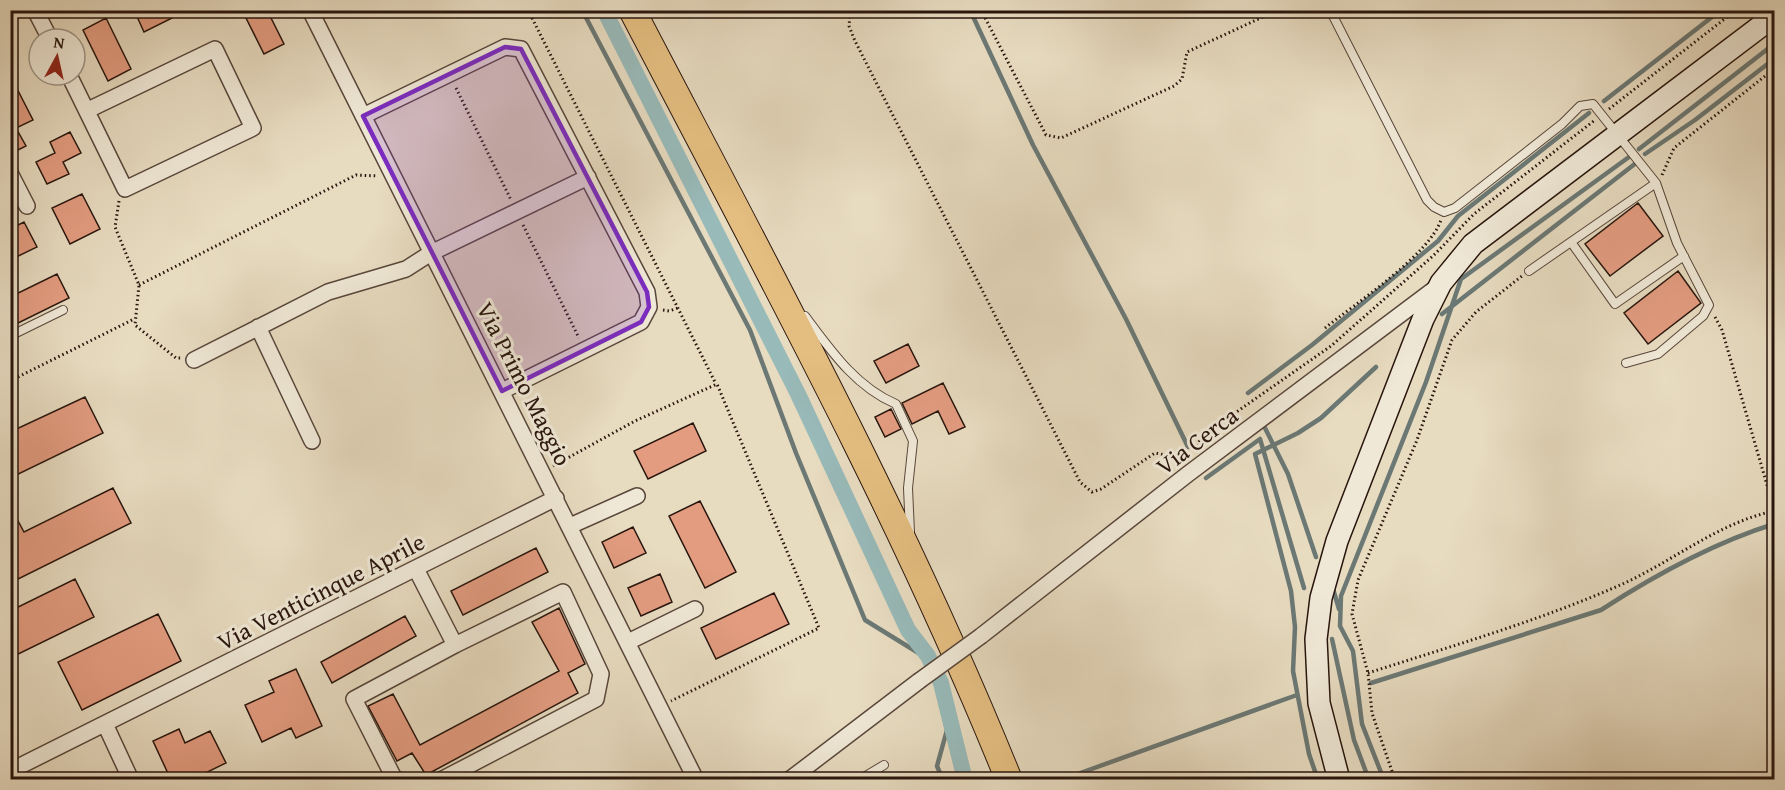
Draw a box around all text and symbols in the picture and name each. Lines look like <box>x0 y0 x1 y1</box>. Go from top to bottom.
north arrow <box>27 27 87 87</box>
text: N <box>52 30 66 55</box>
street label: Via Primo Maggio <box>468 296 581 472</box>
street label: Via Cerca <box>1148 398 1246 483</box>
street label: Via Venticinque Aprile <box>211 524 431 659</box>

